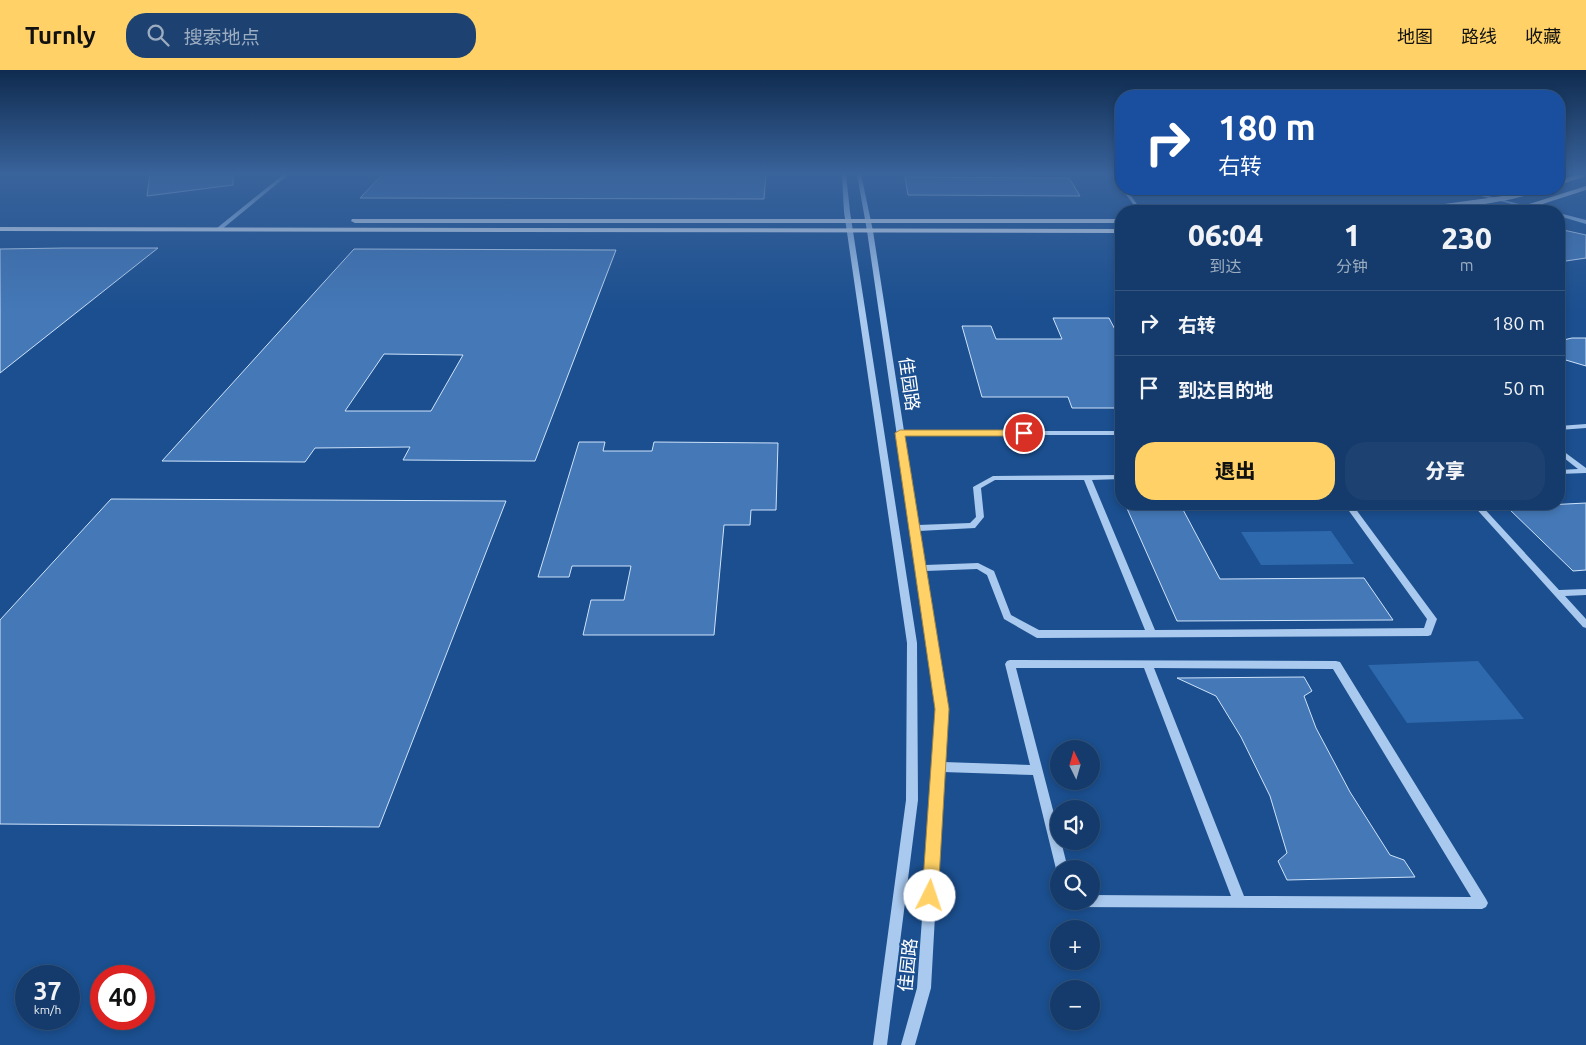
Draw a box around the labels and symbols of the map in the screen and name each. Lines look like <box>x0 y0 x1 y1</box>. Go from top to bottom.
street label: 佳园路 <box>896 356 924 412</box>
pin <box>1003 412 1045 454</box>
north arrow <box>1050 740 1100 790</box>
position arrow <box>903 869 955 921</box>
street label: 佳园路 <box>894 937 920 993</box>
speed limit sign: 40 <box>90 965 155 1030</box>

